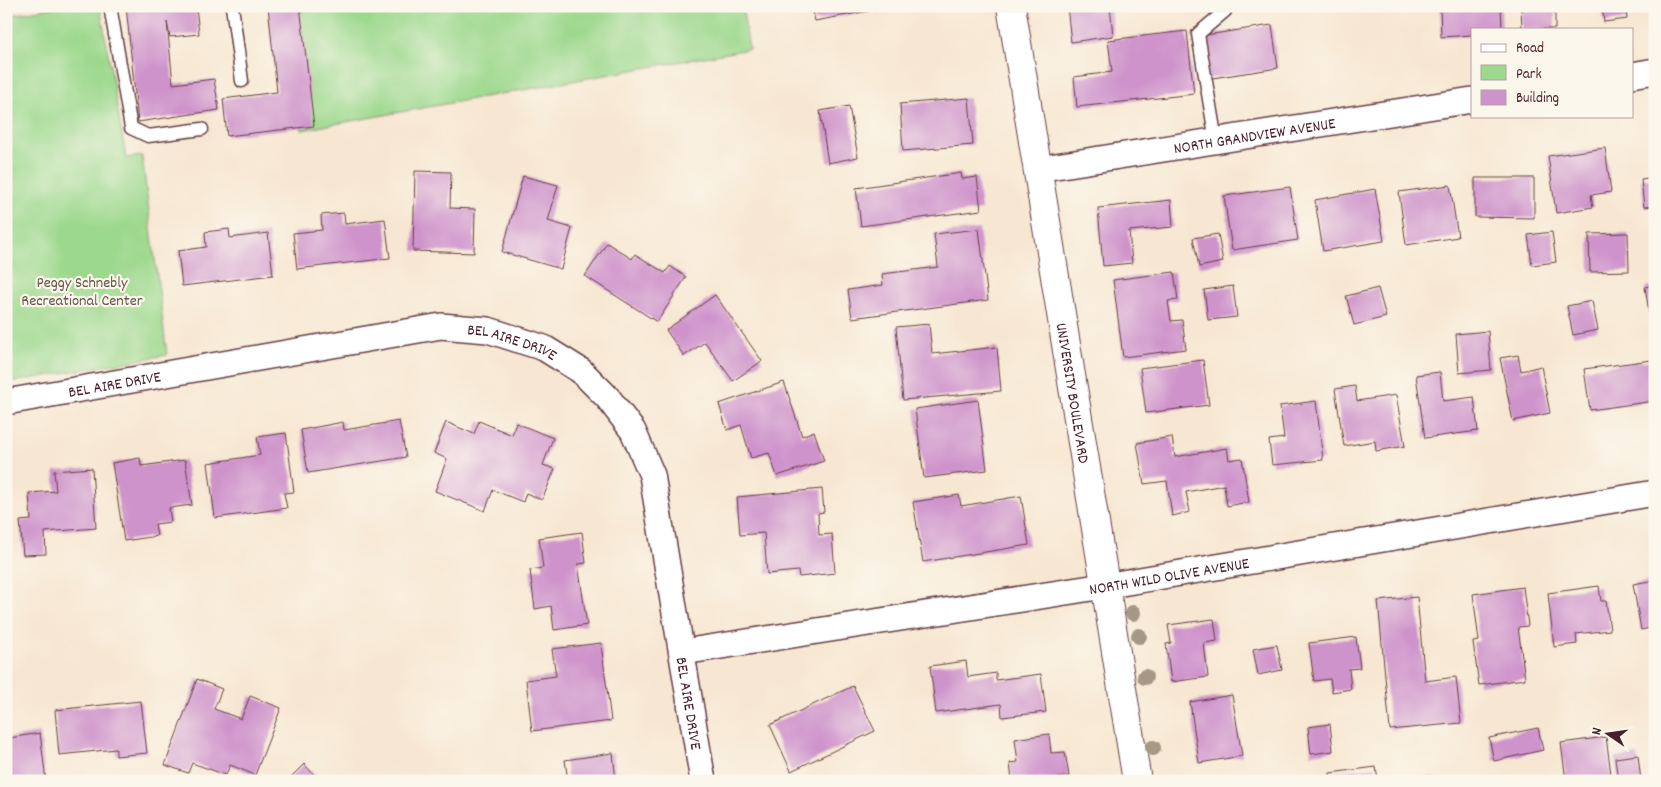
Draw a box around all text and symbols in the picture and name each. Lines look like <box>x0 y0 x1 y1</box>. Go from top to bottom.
legend <box>1471 28 1634 118</box>
text: Road <box>1516 38 1544 60</box>
text: Park <box>1516 64 1542 86</box>
text: Building <box>1516 88 1559 110</box>
street label: NORTH GRANDVIEW AVENUE <box>1172 113 1338 161</box>
park label: Peggy Schnebly Recreational Center <box>21 272 143 313</box>
street label: BEL AIRE DRIVE <box>466 319 561 368</box>
street label: UNIVERSITY BOULEVARD <box>1049 321 1094 465</box>
street label: BEL AIRE DRIVE <box>67 366 164 405</box>
street label: NORTH WILD OLIVE AVENUE <box>1088 553 1252 602</box>
street label: BEL AIRE DRIVE <box>669 656 707 752</box>
north arrow <box>1584 710 1634 760</box>
text: N <box>1587 726 1608 737</box>

